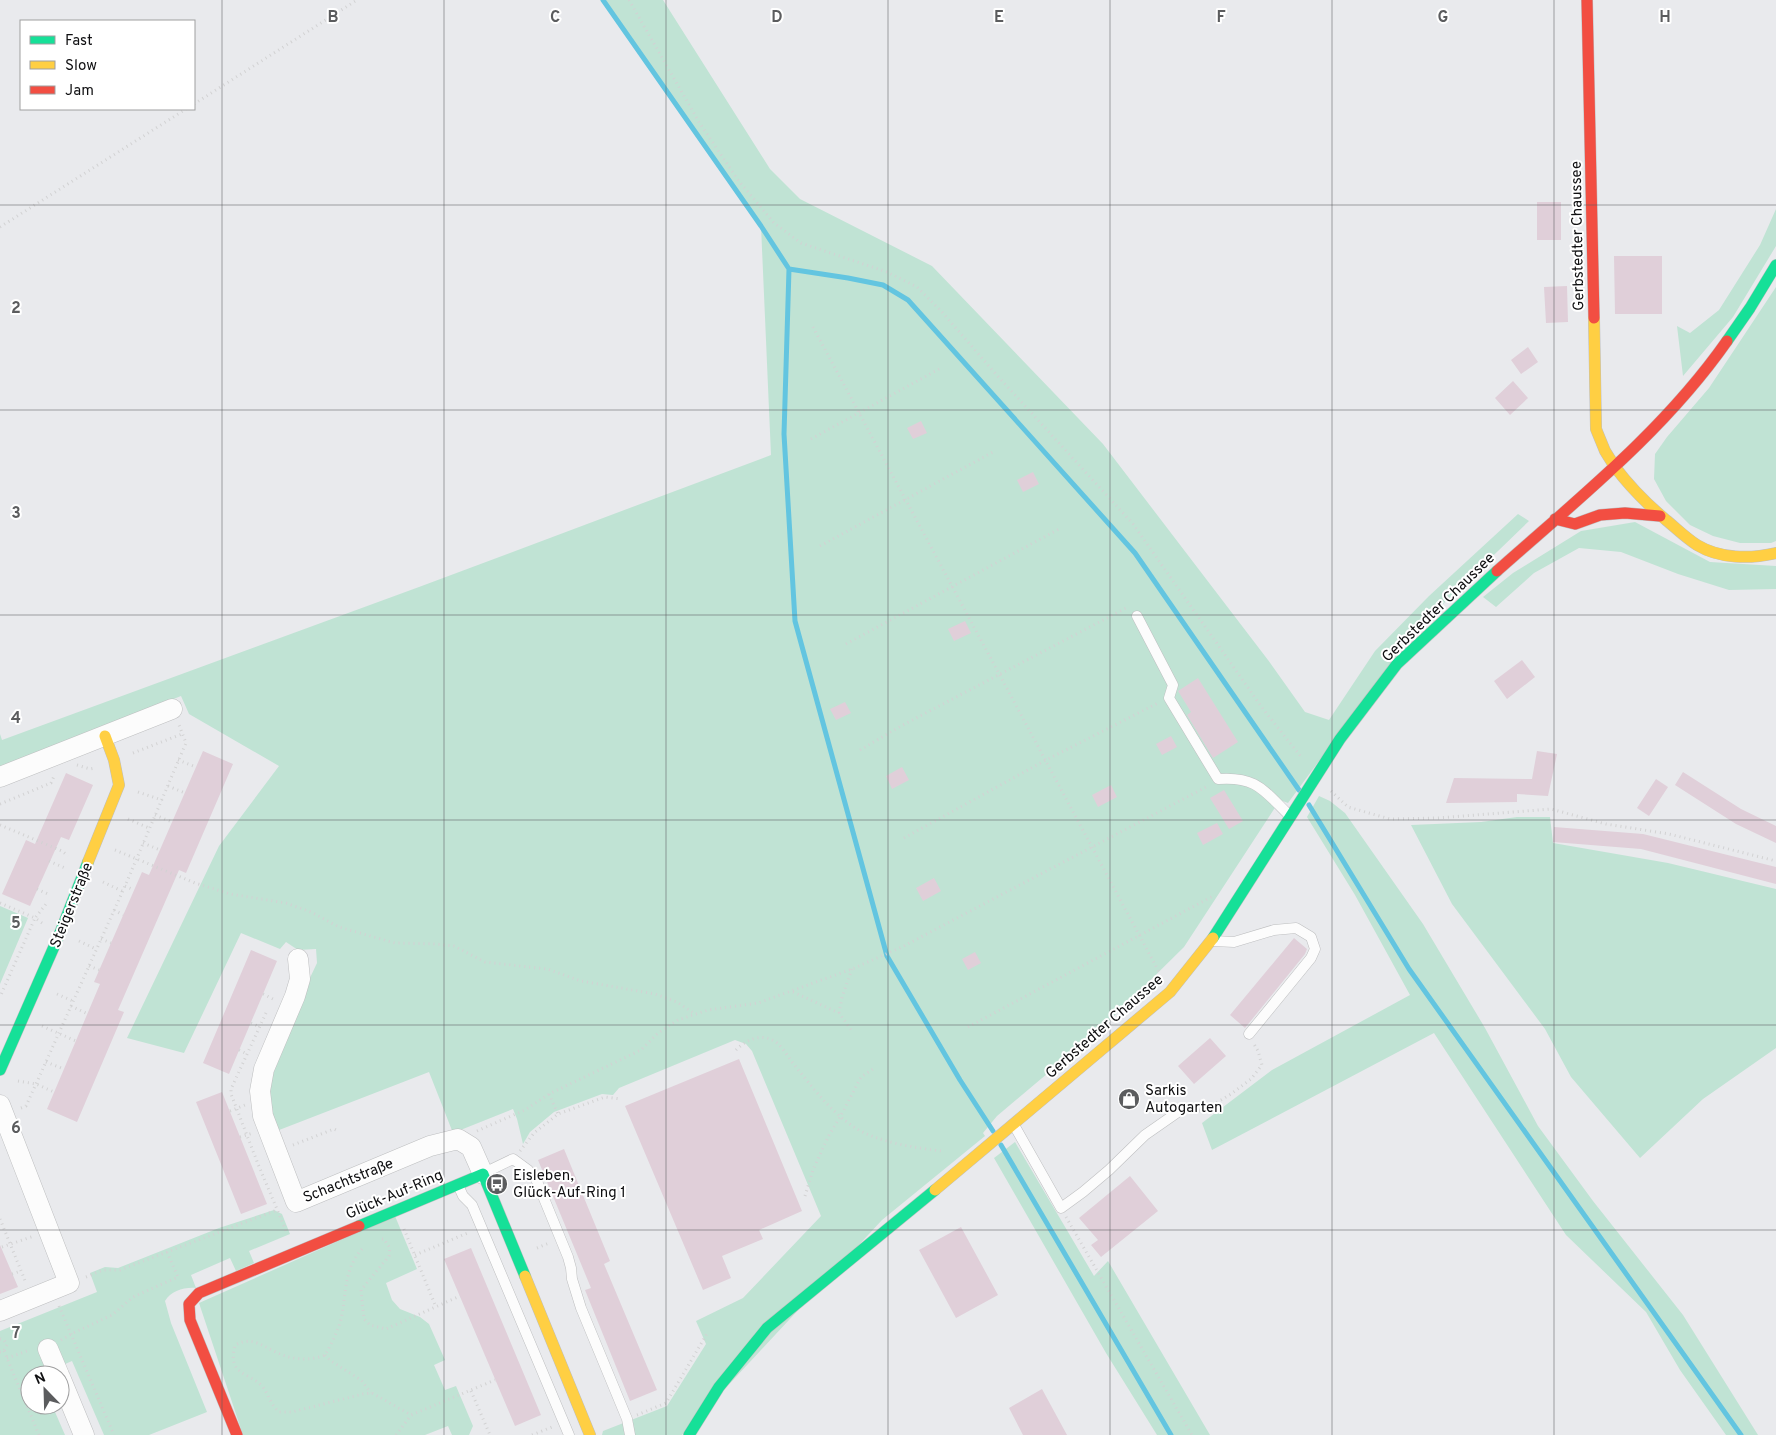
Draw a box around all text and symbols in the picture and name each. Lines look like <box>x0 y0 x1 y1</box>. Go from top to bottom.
text: B <box>327 8 339 28</box>
text: C <box>550 8 560 28</box>
text: D <box>771 8 783 28</box>
text: E <box>994 8 1004 28</box>
text: F <box>1216 8 1226 28</box>
text: G <box>1438 8 1448 28</box>
text: H <box>1659 8 1671 28</box>
legend <box>20 20 195 110</box>
text: Fast <box>65 32 93 51</box>
text: Slow <box>65 57 97 76</box>
text: Jam <box>65 82 94 101</box>
street label: Gerbstedter Chaussee <box>1568 161 1589 311</box>
text: 2 <box>11 299 21 319</box>
text: 3 <box>11 504 21 524</box>
street label: Gerbstedter Chaussee <box>1379 549 1500 667</box>
text: 4 <box>11 709 21 729</box>
street label: Steigerstraße <box>47 860 98 951</box>
text: 5 <box>11 914 21 934</box>
street label: Gerbstedter Chaussee <box>1042 971 1168 1083</box>
place label: Sarkis Autogarten <box>1145 1082 1223 1118</box>
shop icon: Sarkis Autogarten <box>1117 1087 1141 1111</box>
text: 6 <box>11 1119 21 1139</box>
street label: Schachtstraße <box>301 1155 397 1208</box>
street label: Glück-Auf-Ring <box>343 1166 446 1224</box>
place label: Eisleben, Glück-Auf-Ring 1 <box>513 1167 626 1203</box>
bus stop icon: Eisleben, Glück-Auf-Ring 1 <box>485 1172 509 1196</box>
text: 7 <box>12 1324 20 1344</box>
north arrow <box>20 1365 70 1415</box>
text: N <box>33 1370 48 1389</box>

